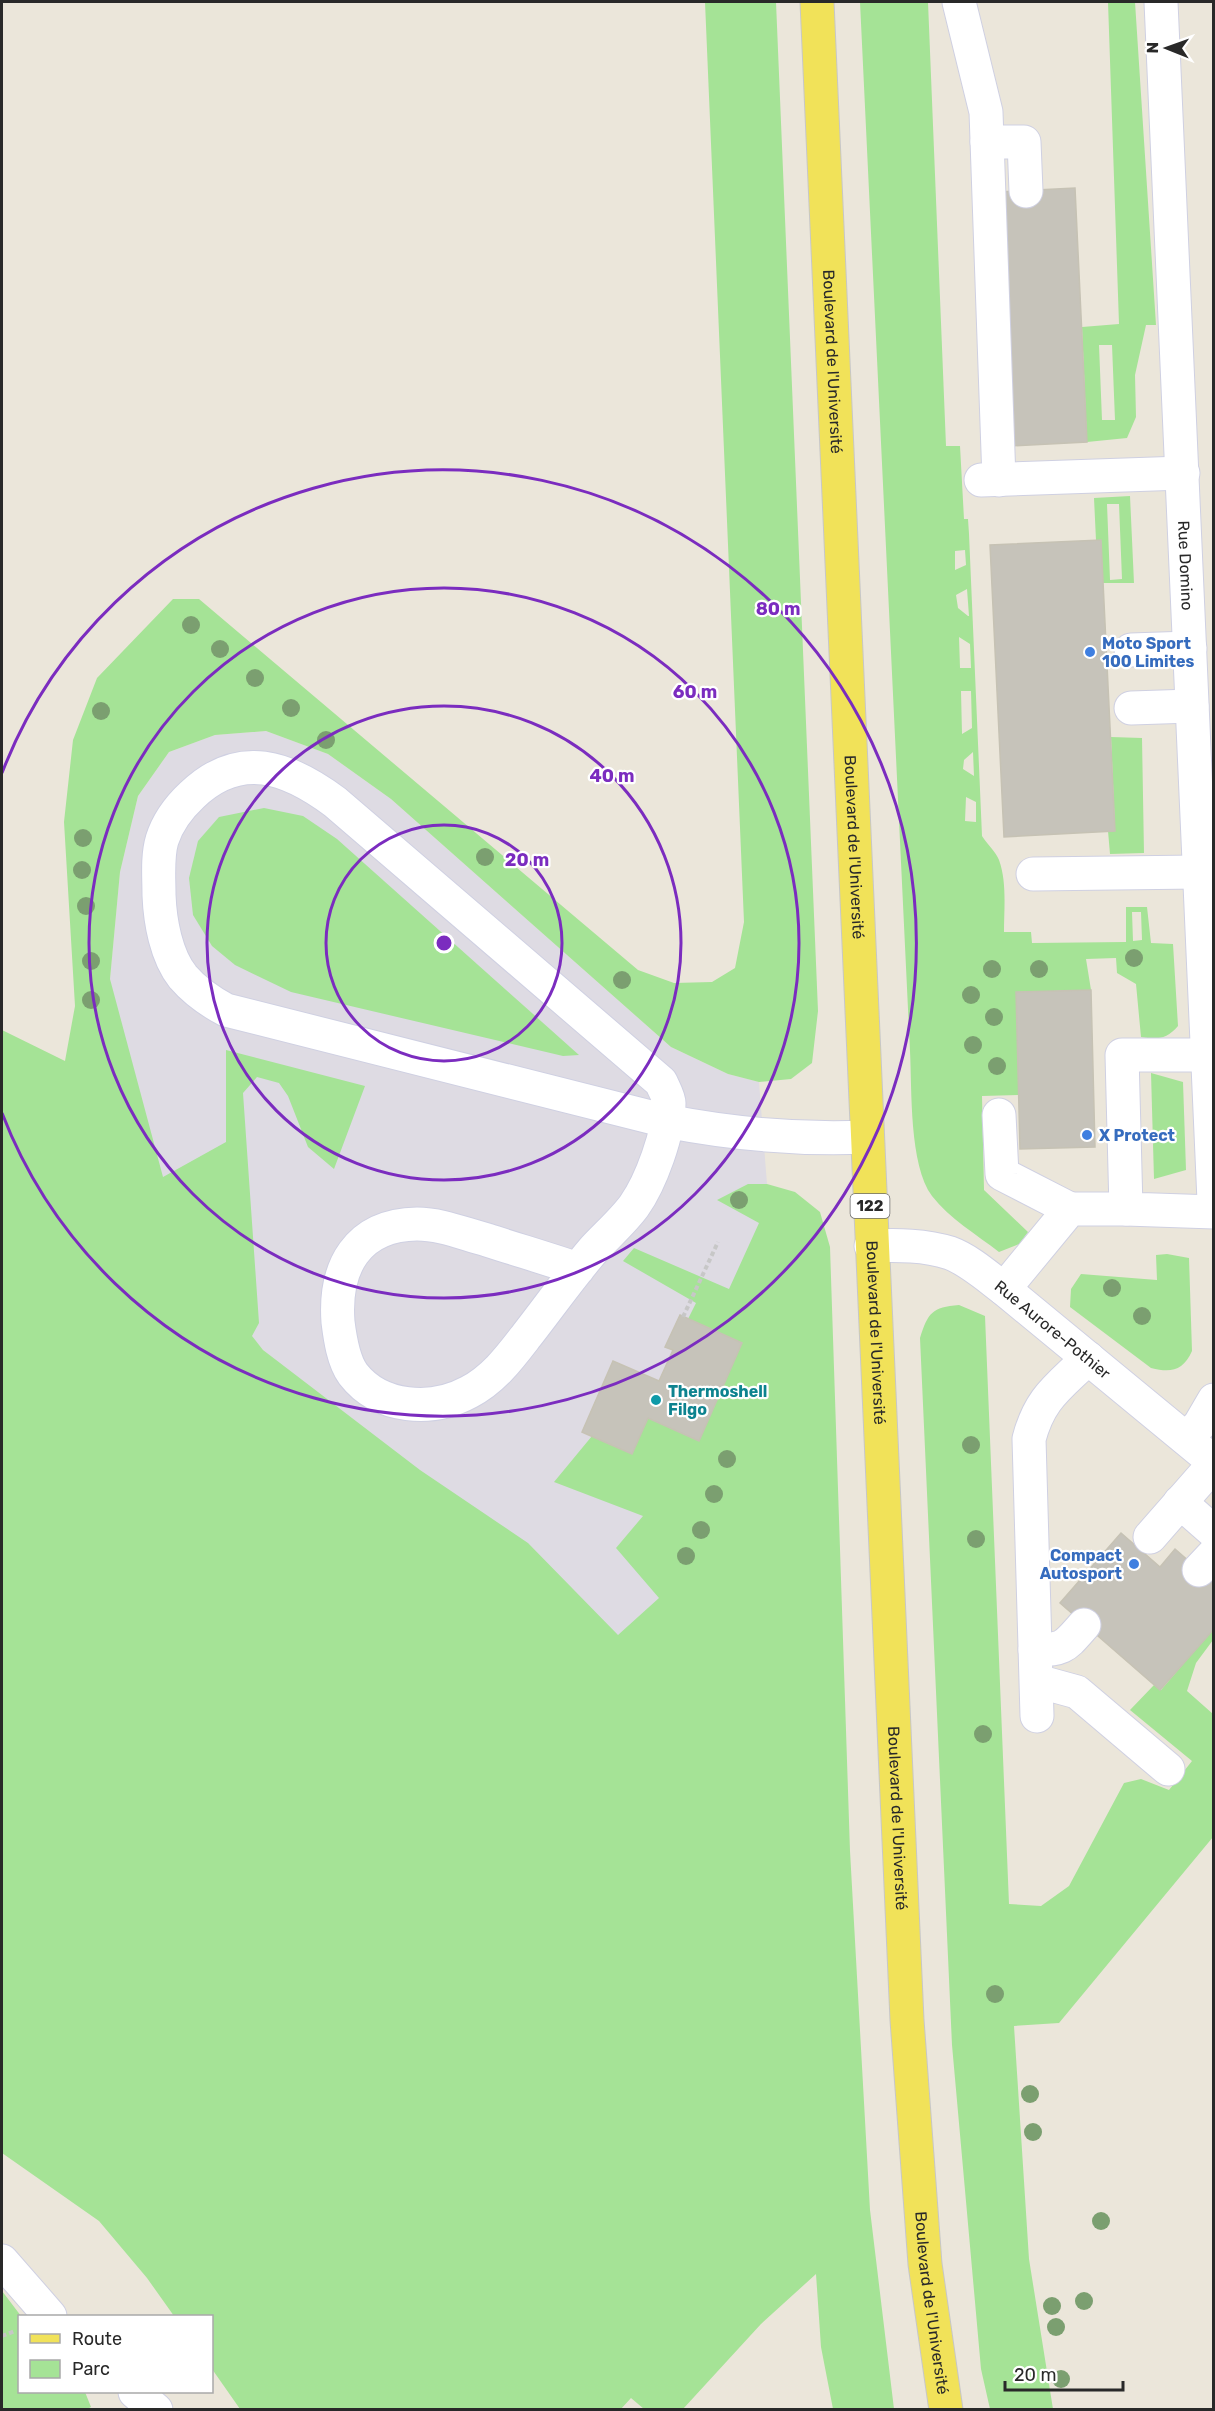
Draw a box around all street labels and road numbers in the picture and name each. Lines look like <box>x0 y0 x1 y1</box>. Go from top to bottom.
street label: Boulevard de l'Université <box>819 269 847 454</box>
street label: Rue Domino <box>1174 520 1197 611</box>
street label: Boulevard de l'Université <box>841 755 868 940</box>
road number: 122 <box>850 1194 890 1218</box>
street label: Boulevard de l'Université <box>863 1240 890 1425</box>
street label: Rue Aurore-Pothier <box>991 1276 1115 1383</box>
street label: Boulevard de l'Université <box>884 1726 912 1911</box>
street label: Boulevard de l'Université <box>912 2211 953 2396</box>

